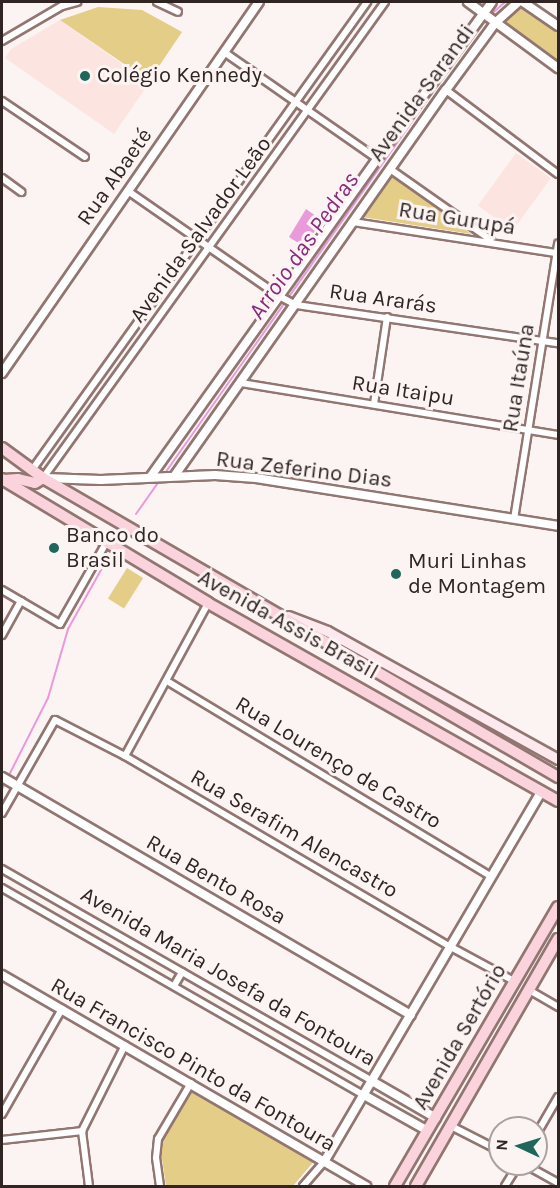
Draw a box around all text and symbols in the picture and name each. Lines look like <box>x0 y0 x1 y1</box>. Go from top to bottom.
street label: Avenida Sarandi <box>363 19 481 167</box>
place label: Colégio Kennedy <box>97 63 262 89</box>
marker: Colégio Kennedy <box>78 69 92 83</box>
street label: Rua Abaeté <box>72 123 158 231</box>
street label: Avenida Salvador Leão <box>125 132 277 328</box>
water label: Arroio das Pedras <box>243 167 365 325</box>
street label: Rua Gurupá <box>397 197 517 241</box>
street label: Rua Ararás <box>327 278 439 320</box>
street label: Rua Itaúna <box>497 322 541 434</box>
street label: Rua Itaipu <box>350 370 456 412</box>
street label: Rua Zeferino Dias <box>215 446 393 494</box>
place label: Banco do Brasil <box>66 522 159 574</box>
marker: Banco do Brasil <box>47 541 61 555</box>
place label: Muri Linhas de Montagem <box>408 548 546 600</box>
street label: Avenida Assis Brasil <box>193 565 383 685</box>
marker: Muri Linhas de Montagem <box>389 567 403 581</box>
street label: Rua Lourenço de Castro <box>230 691 446 835</box>
street label: Rua Serafim Alencastro <box>185 764 403 904</box>
street label: Rua Bento Rosa <box>141 829 291 931</box>
street label: Avenida Maria Josefa da Fontoura <box>76 882 380 1072</box>
street label: Avenida Sertório <box>408 959 512 1115</box>
street label: Rua Francisco Pinto da Fontoura <box>46 972 340 1158</box>
north arrow <box>488 1116 548 1176</box>
text: N <box>492 1138 511 1151</box>

